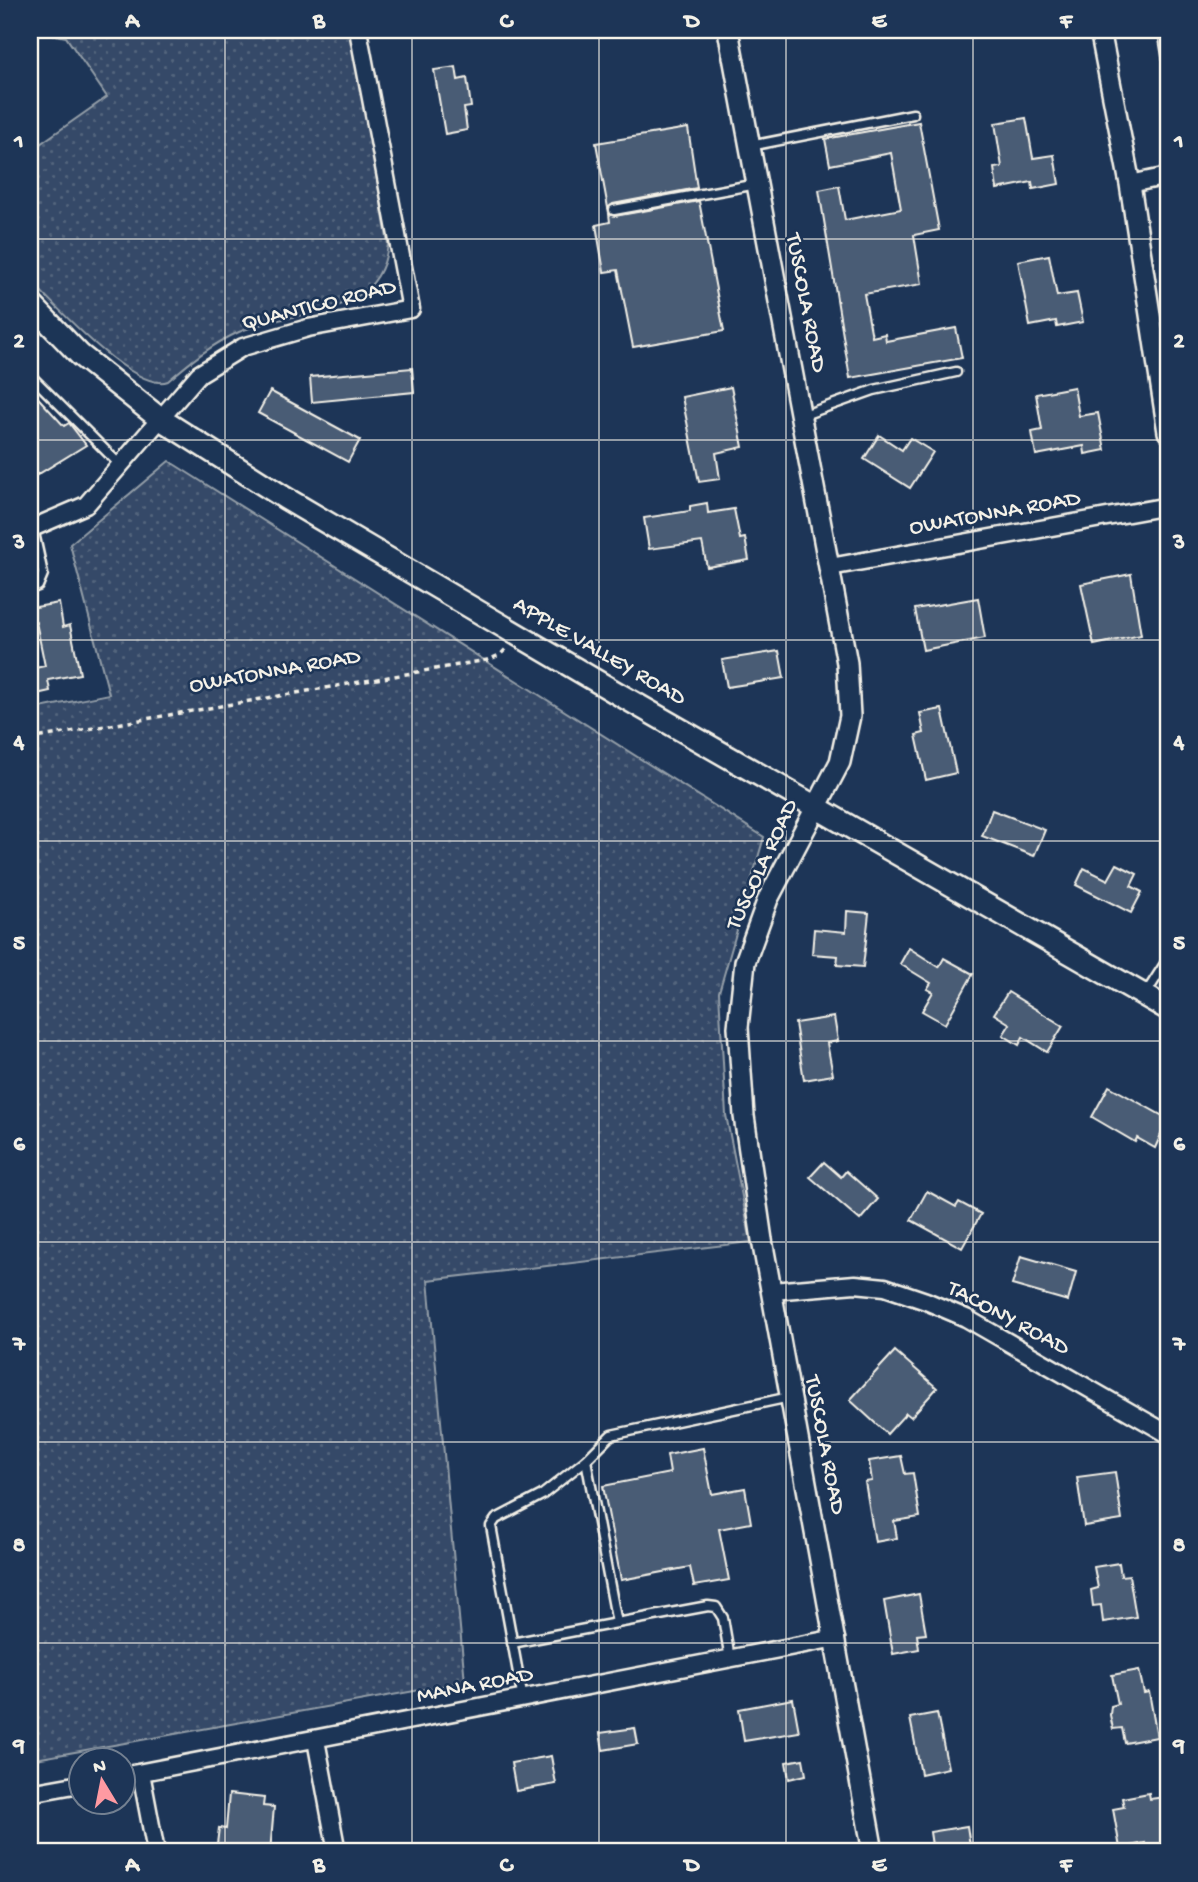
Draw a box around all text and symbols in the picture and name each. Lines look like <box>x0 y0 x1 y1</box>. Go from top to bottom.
text: A <box>124 9 140 36</box>
text: B <box>312 9 326 36</box>
text: C <box>500 9 515 36</box>
text: D <box>683 9 701 36</box>
text: E <box>872 9 888 36</box>
text: F <box>1059 9 1074 36</box>
text: 1 <box>13 129 24 156</box>
text: 1 <box>1173 129 1184 156</box>
street label: TUSCOLA ROAD <box>778 229 832 376</box>
street label: QUANTICO ROAD <box>239 274 400 338</box>
text: 2 <box>13 329 25 356</box>
text: 2 <box>1173 329 1185 356</box>
street label: OWATONNA ROAD <box>907 485 1084 542</box>
text: 3 <box>12 530 25 557</box>
text: 3 <box>1172 530 1185 557</box>
street label: APPLE VALLEY ROAD <box>508 591 691 713</box>
street label: OWATONNA ROAD <box>187 643 364 700</box>
text: 4 <box>13 730 25 757</box>
text: 4 <box>1173 730 1185 757</box>
street label: TUSCOLA ROAD <box>720 794 805 936</box>
text: 5 <box>13 931 25 958</box>
text: 5 <box>1173 931 1185 958</box>
text: 6 <box>13 1132 26 1159</box>
text: 6 <box>1173 1132 1186 1159</box>
street label: TACONY ROAD <box>941 1275 1075 1363</box>
text: 7 <box>12 1332 26 1359</box>
text: 7 <box>1172 1332 1186 1359</box>
street label: TUSCOLA ROAD <box>797 1371 851 1518</box>
text: 8 <box>13 1533 26 1560</box>
text: 8 <box>1173 1533 1186 1560</box>
street label: MANA ROAD <box>415 1661 536 1711</box>
text: 9 <box>12 1733 25 1760</box>
text: 9 <box>1172 1733 1185 1760</box>
north arrow <box>66 1745 136 1815</box>
text: N <box>92 1755 108 1780</box>
text: A <box>124 1853 140 1880</box>
text: B <box>312 1853 326 1880</box>
text: C <box>500 1853 515 1880</box>
text: D <box>683 1853 701 1880</box>
text: E <box>872 1853 888 1880</box>
text: F <box>1059 1853 1074 1880</box>

